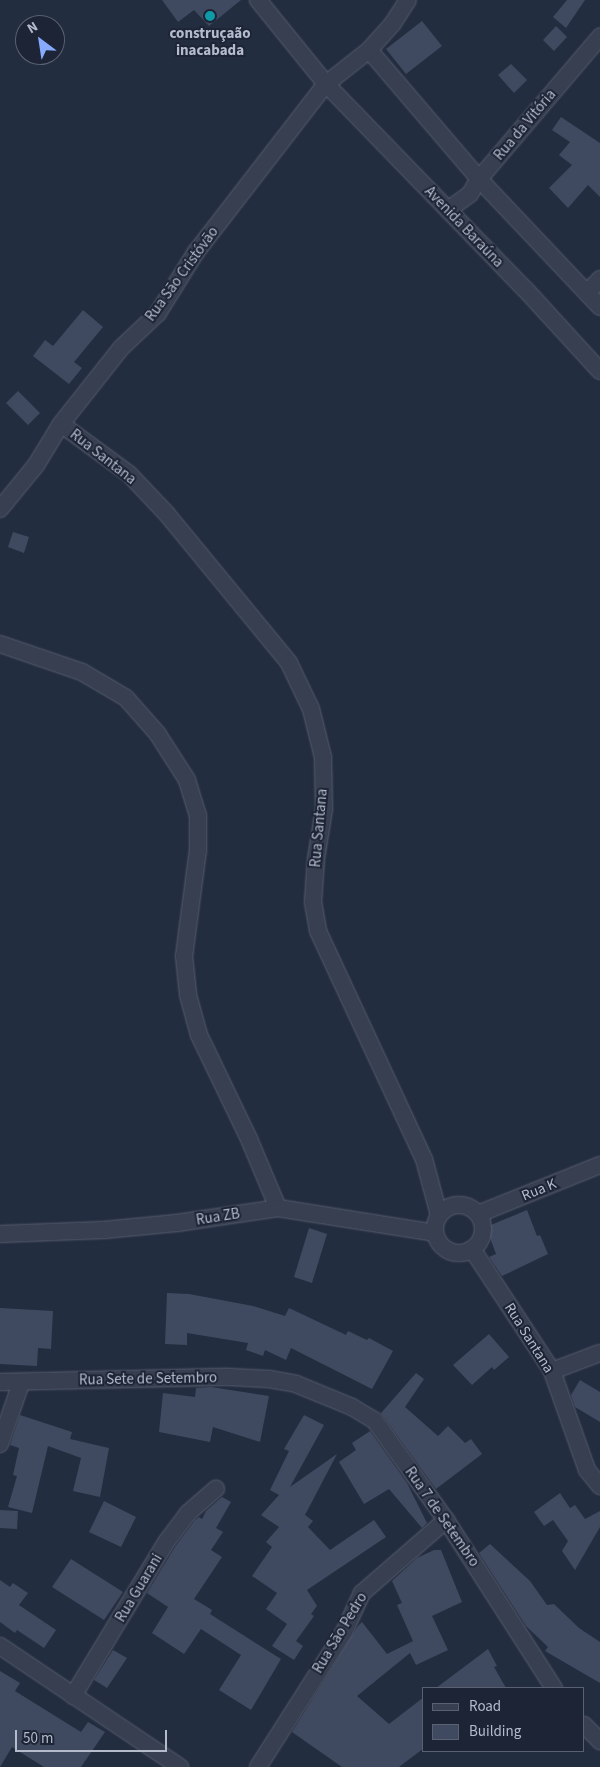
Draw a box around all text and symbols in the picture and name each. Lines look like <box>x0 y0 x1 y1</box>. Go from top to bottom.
marker: construçaão inacabada <box>204 10 216 22</box>
north arrow <box>15 15 65 65</box>
text: N <box>24 17 42 39</box>
place label: construçaão inacabada <box>169 24 251 59</box>
street label: Rua da Vitória <box>490 86 560 164</box>
street label: Avenida Baraúna <box>421 183 507 271</box>
street label: Rua São Cristóvão <box>142 223 222 325</box>
street label: Rua Santana <box>66 426 140 488</box>
street label: Rua Santana <box>307 788 331 868</box>
street label: Rua K <box>519 1175 559 1205</box>
street label: Rua ZB <box>195 1205 241 1229</box>
street label: Rua Santana <box>500 1300 558 1376</box>
street label: Rua Sete de Setembro <box>79 1369 217 1389</box>
street label: Rua 7 de Setembro <box>401 1464 483 1570</box>
street label: Rua Guarani <box>112 1551 166 1625</box>
street label: Rua São Pedro <box>309 1589 371 1677</box>
legend <box>422 1687 585 1752</box>
text: Road <box>469 1696 501 1717</box>
scale bar <box>18 1720 170 1752</box>
text: Building <box>469 1721 521 1742</box>
text: 50 m <box>23 1728 53 1749</box>

